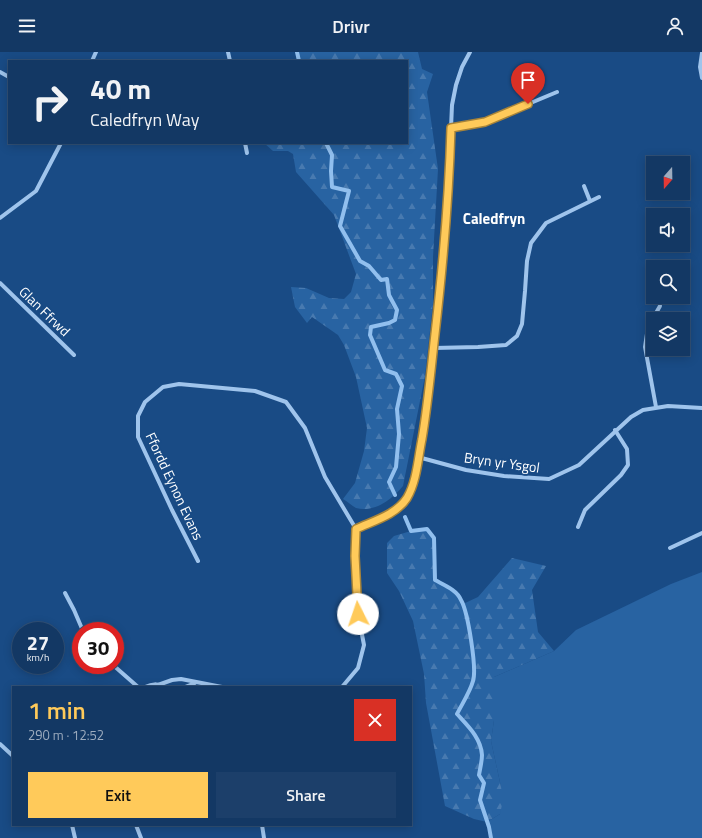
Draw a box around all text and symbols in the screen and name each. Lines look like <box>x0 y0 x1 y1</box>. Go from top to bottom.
text: Drivr <box>332 13 370 40</box>
icon: menu <box>16 15 38 37</box>
icon: person <box>664 15 686 37</box>
pin <box>511 63 545 104</box>
text: 40 m <box>90 67 151 110</box>
icon: arrive <box>517 69 539 91</box>
icon: right <box>24 76 76 128</box>
text: Caledfryn Way <box>90 106 199 133</box>
north arrow <box>646 156 690 200</box>
map controls <box>646 156 690 356</box>
district label: Caledfryn <box>463 207 525 230</box>
button: sound <box>646 208 690 252</box>
button: search <box>646 260 690 304</box>
street label: Glan Ffrwd <box>15 281 75 341</box>
button: layers <box>646 312 690 356</box>
street label: Ffordd Eynon Evans <box>141 429 209 543</box>
street label: Bryn yr Ysgol <box>463 446 541 478</box>
position arrow <box>337 593 379 635</box>
speed limit sign: 30 <box>72 622 124 674</box>
text: 27 <box>27 627 49 658</box>
text: km/h <box>27 650 49 665</box>
text: 1 min <box>28 692 86 728</box>
button: close <box>354 699 396 741</box>
text: 290 m · 12:52 <box>28 725 104 745</box>
button: Exit <box>28 772 208 818</box>
button: Share <box>216 772 396 818</box>

